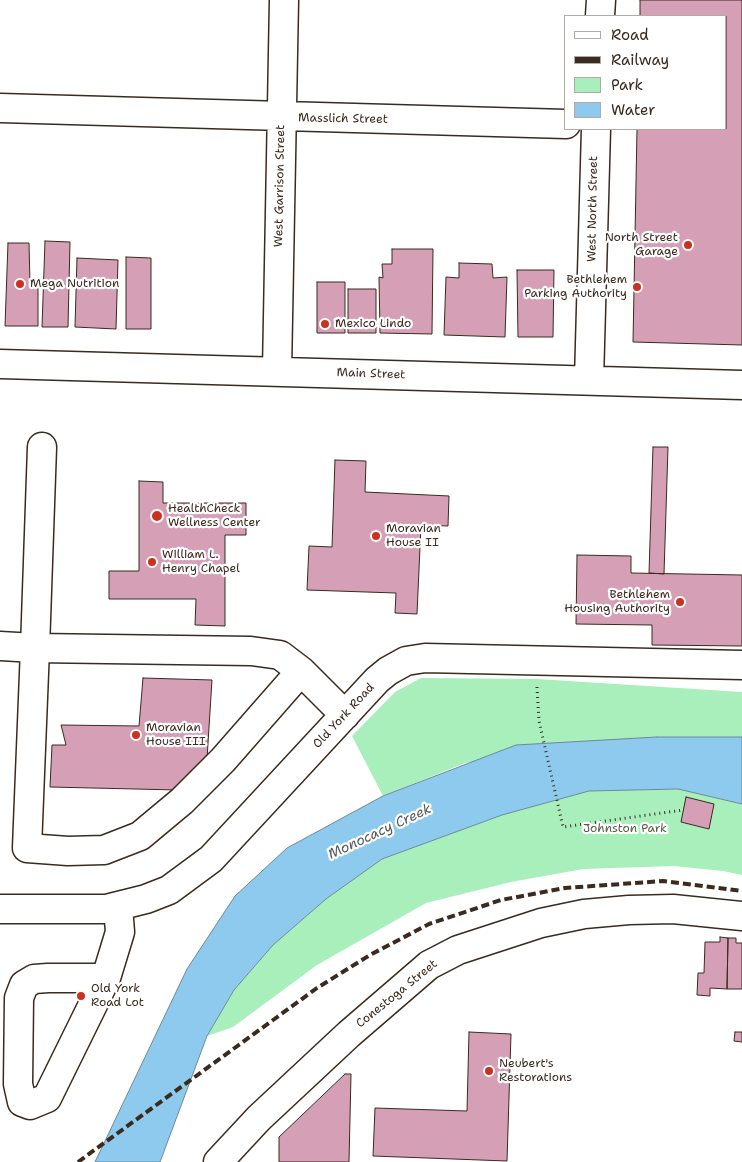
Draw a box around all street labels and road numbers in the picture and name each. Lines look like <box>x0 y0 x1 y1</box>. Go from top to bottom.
street label: Masslich Street <box>298 111 388 127</box>
street label: West Garrison Street <box>272 125 288 247</box>
street label: West North Street <box>585 156 601 262</box>
street label: Main Street <box>336 366 406 382</box>
street label: Old York Road <box>310 681 378 751</box>
street label: Conestoga Street <box>354 957 440 1031</box>

